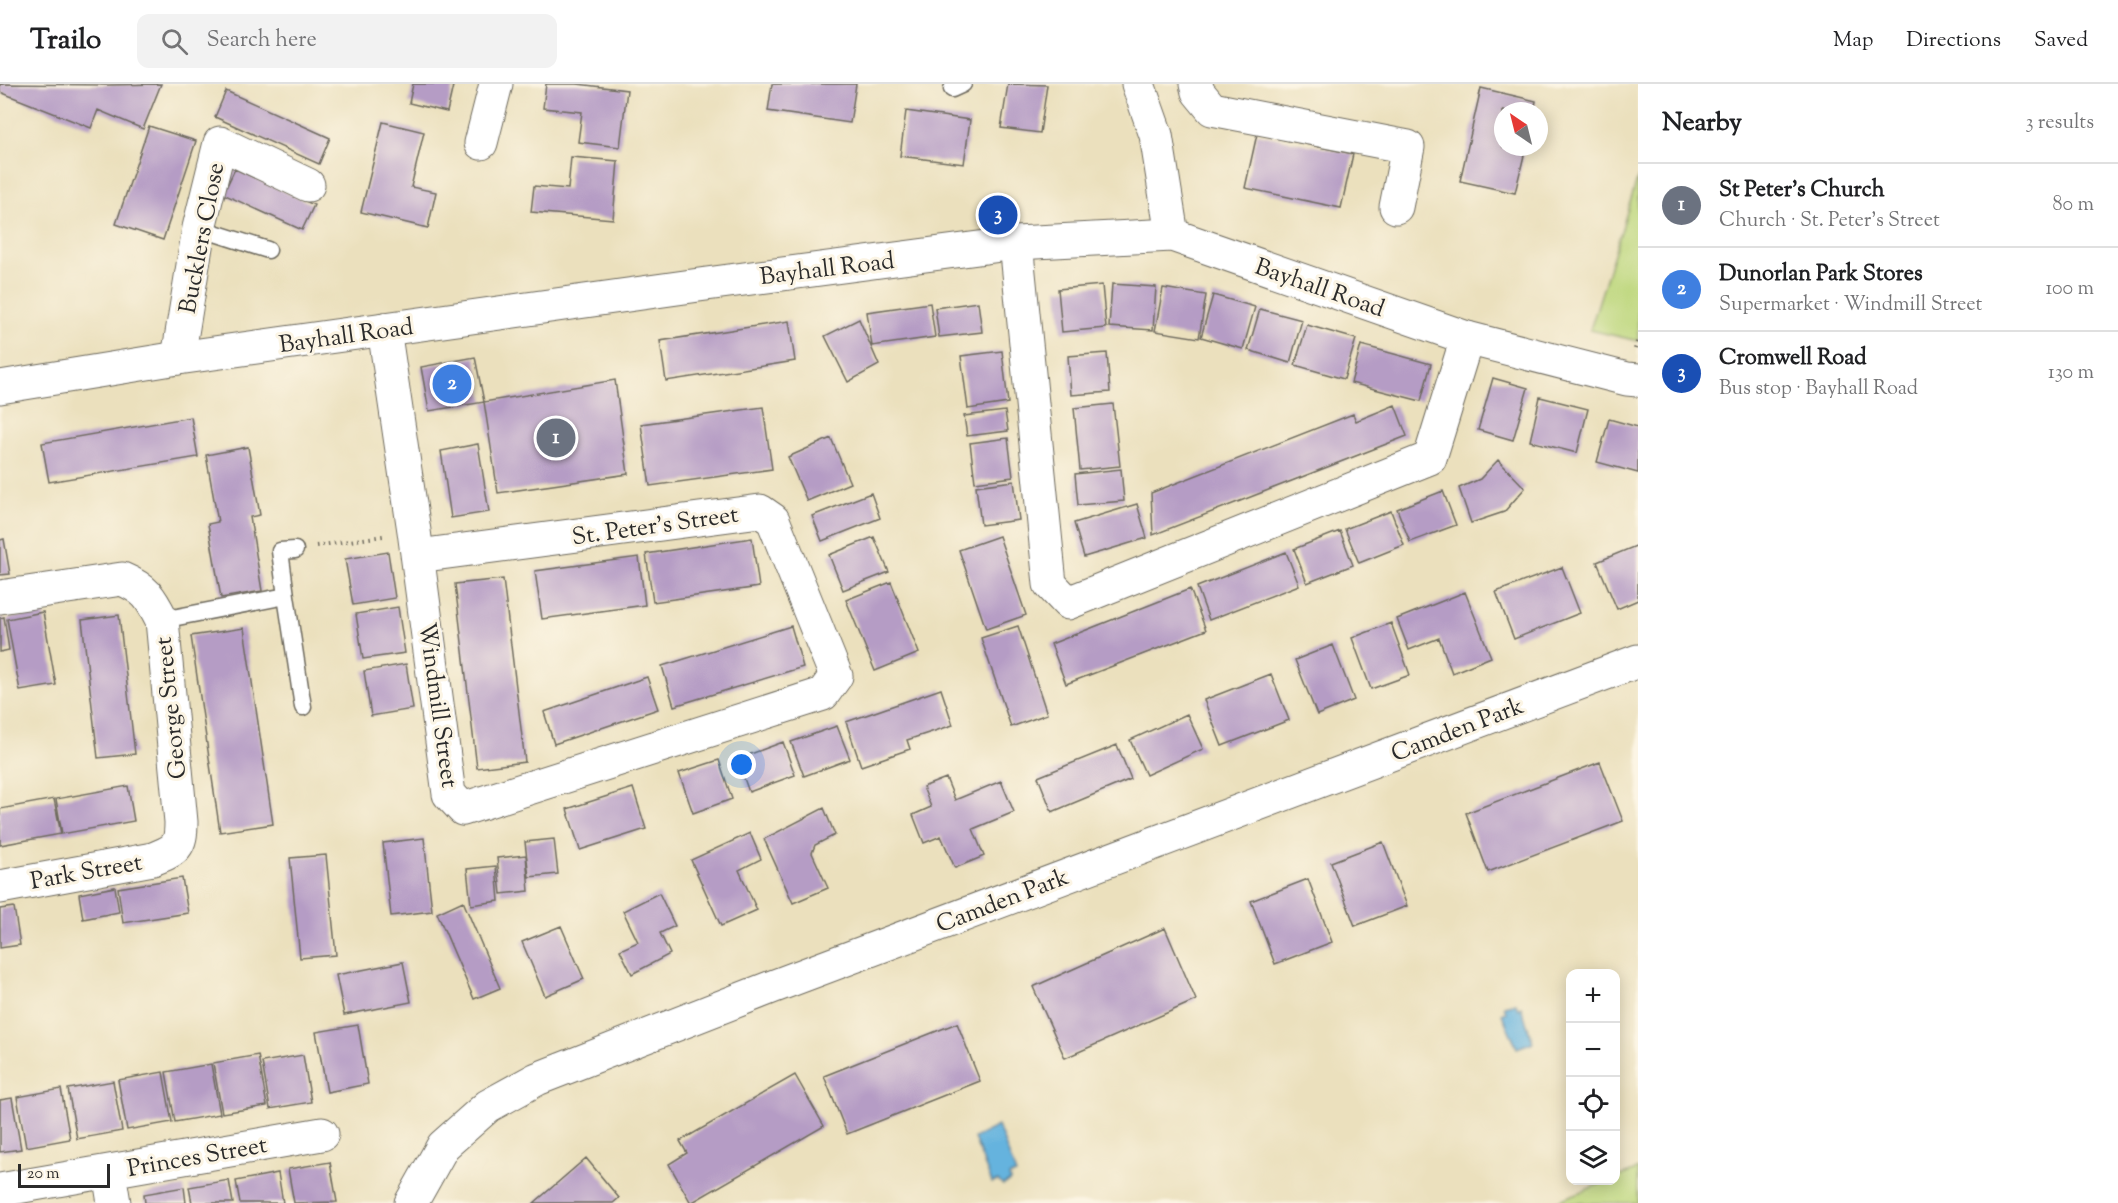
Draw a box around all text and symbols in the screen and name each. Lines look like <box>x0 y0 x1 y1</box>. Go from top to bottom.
search box <box>137 14 557 68</box>
text: Trailo <box>30 21 101 61</box>
icon: search <box>158 25 191 58</box>
text: Search here <box>206 25 317 57</box>
text: Map <box>1833 26 1873 56</box>
text: Directions <box>1906 26 2001 56</box>
text: Saved <box>2034 26 2088 56</box>
north arrow <box>1494 102 1548 156</box>
text: Nearby <box>1662 105 1742 142</box>
text: 3 results <box>2025 109 2094 138</box>
street label: Bucklers Close <box>172 160 234 317</box>
text: St Peter's Church <box>1719 175 1885 207</box>
text: 1 <box>1678 191 1685 220</box>
text: 80 m <box>2053 191 2094 220</box>
pin: 3 <box>978 192 1018 238</box>
text: Church · St. Peter's Street <box>1719 207 1940 236</box>
street label: Bayhall Road <box>758 245 897 295</box>
street label: Bayhall Road <box>1250 251 1389 327</box>
text: Dunorlan Park Stores <box>1719 259 1923 291</box>
text: 2 <box>1677 275 1686 304</box>
text: 100 m <box>2045 275 2094 304</box>
text: Supermarket · Windmill Street <box>1719 291 1982 320</box>
street label: Bayhall Road <box>277 311 416 363</box>
text: Cromwell Road <box>1719 343 1867 375</box>
text: 3 <box>1677 359 1686 388</box>
text: 130 m <box>2048 359 2094 388</box>
pin: 2 <box>432 362 472 406</box>
text: Bus stop · Bayhall Road <box>1719 375 1918 404</box>
pin: 1 <box>536 416 576 460</box>
street label: St. Peter's Street <box>570 498 741 555</box>
street label: Windmill Street <box>409 620 465 790</box>
street label: George Street <box>148 635 196 781</box>
street label: Camden Park <box>1387 690 1529 772</box>
your location <box>727 750 756 779</box>
street label: Park Street <box>28 846 145 900</box>
street label: Camden Park <box>932 861 1074 943</box>
map controls <box>1566 969 1620 1185</box>
button: + <box>1566 969 1620 1023</box>
button: − <box>1566 1023 1620 1077</box>
button: locate <box>1566 1077 1620 1131</box>
street label: Princes Street <box>125 1129 270 1187</box>
button: layers <box>1566 1131 1620 1185</box>
scale bar <box>18 1161 110 1188</box>
text: 20 m <box>27 1163 60 1186</box>

